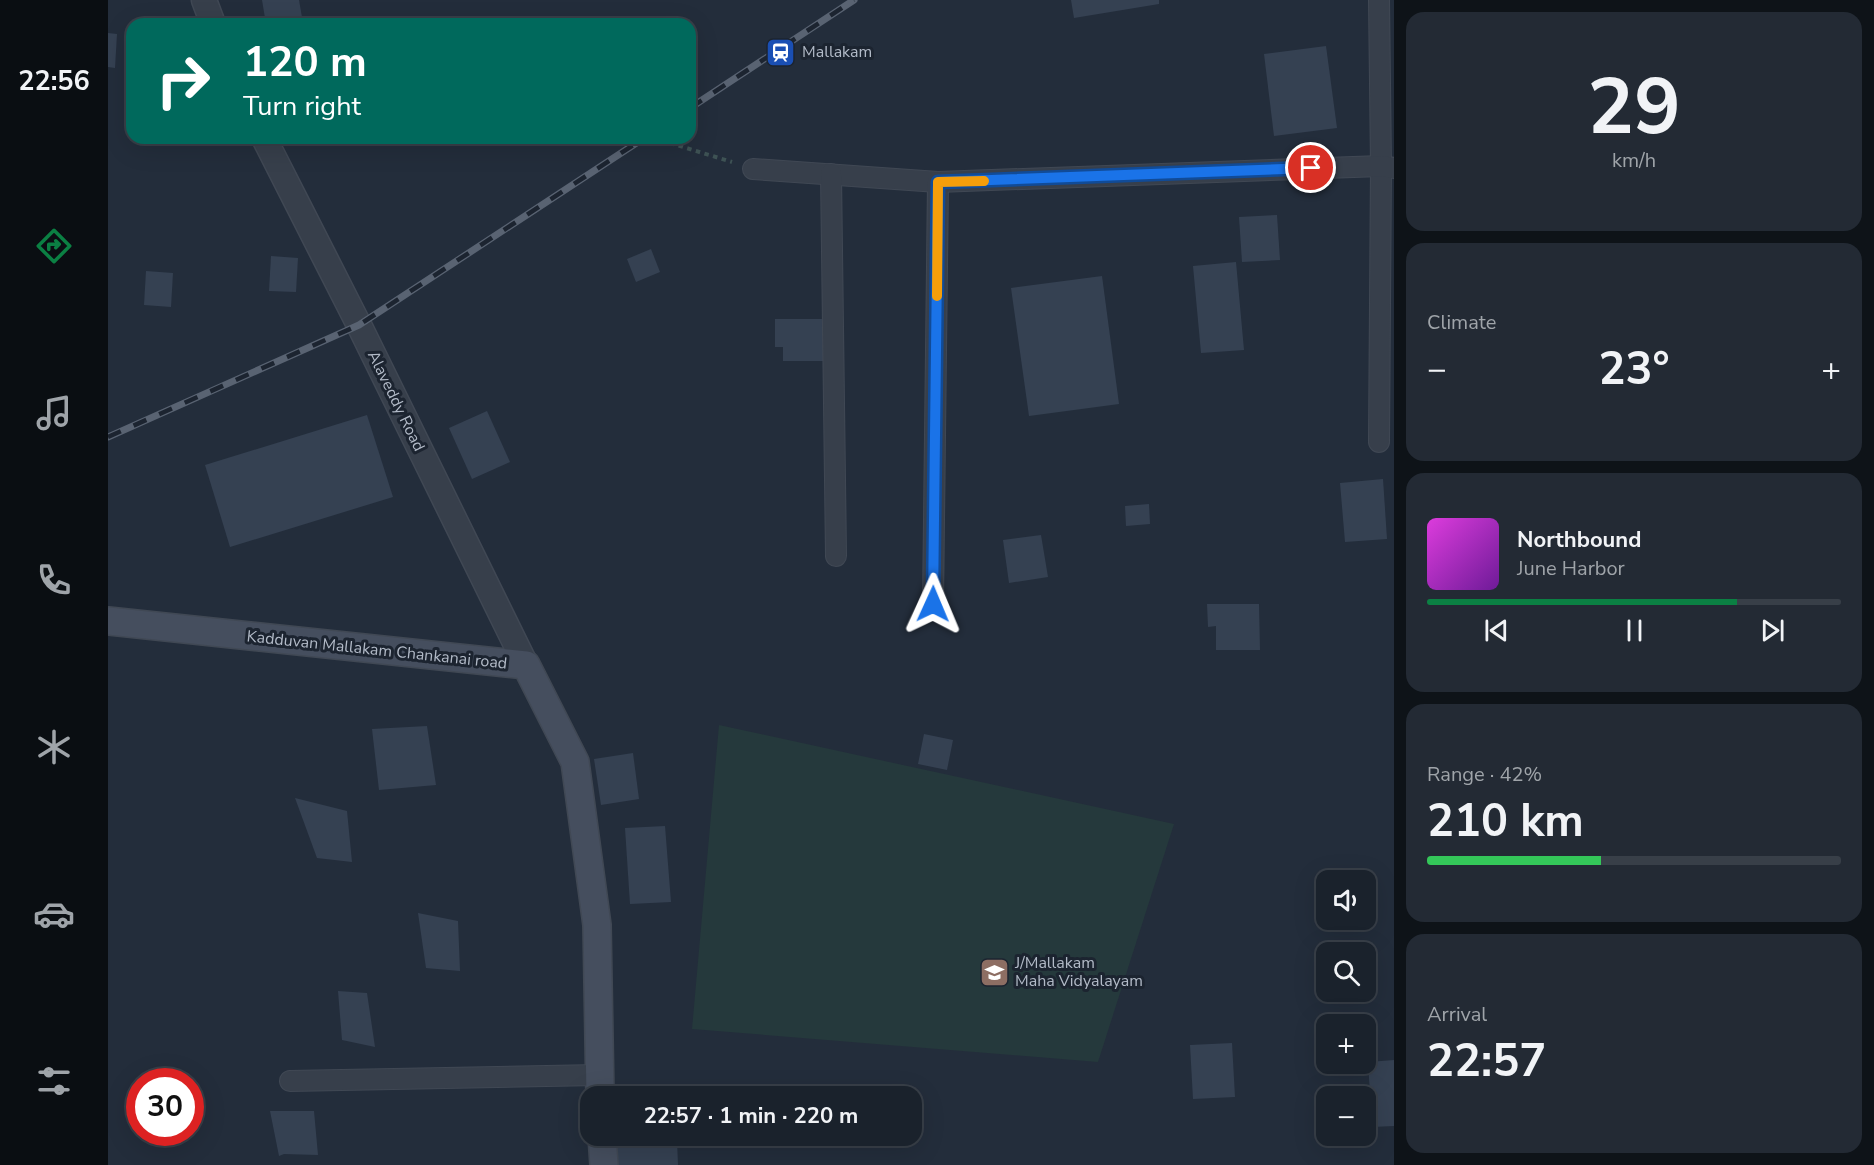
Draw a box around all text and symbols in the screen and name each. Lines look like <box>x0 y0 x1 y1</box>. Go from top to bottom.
text: 120 m <box>243 34 367 91</box>
station icon: Mallakam <box>765 36 797 68</box>
place label: Mallakam <box>802 41 872 63</box>
icon: right <box>144 42 222 120</box>
text: 29 <box>1587 54 1681 161</box>
text: 22:56 <box>18 63 90 100</box>
text: Turn right <box>243 88 361 125</box>
pin <box>1285 142 1336 193</box>
text: km/h <box>1612 147 1656 174</box>
icon: arrive <box>1294 151 1327 184</box>
icon: directions <box>33 225 75 267</box>
text: Climate <box>1427 309 1496 336</box>
text: 23° <box>1598 339 1670 400</box>
street label: Alaveddy Road <box>362 347 430 455</box>
text: − <box>1427 347 1447 392</box>
text: + <box>1821 347 1841 392</box>
icon: music <box>33 392 75 434</box>
text: Northbound <box>1517 525 1641 555</box>
text: June Harbor <box>1517 555 1625 582</box>
icon: phone <box>33 559 75 601</box>
position arrow <box>901 572 965 636</box>
icon: previous <box>1480 614 1513 647</box>
icon: pause <box>1618 614 1651 647</box>
icon: next <box>1756 614 1789 647</box>
street label: Kadduvan Mallakam Chankanai road <box>246 625 508 675</box>
icon: climate <box>33 726 75 768</box>
text: Range · 42% <box>1427 761 1542 788</box>
text: 210 km <box>1427 791 1584 852</box>
map controls <box>1316 870 1376 1146</box>
button: sound <box>1316 870 1376 930</box>
icon: car <box>33 893 75 935</box>
button: search <box>1316 942 1376 1002</box>
place label: J/Mallakam Maha Vidyalayam <box>1014 952 1143 992</box>
school or university icon: J/Mallakam Maha Vidyalayam <box>978 956 1010 988</box>
text: Arrival <box>1427 1001 1487 1028</box>
button: + <box>1316 1014 1376 1074</box>
text: 22:57 <box>1427 1031 1546 1092</box>
icon: filters <box>33 1060 75 1102</box>
speed limit sign: 30 <box>126 1068 204 1146</box>
button: − <box>1316 1086 1376 1146</box>
text: 22:57 · 1 min · 220 m <box>644 1101 858 1131</box>

